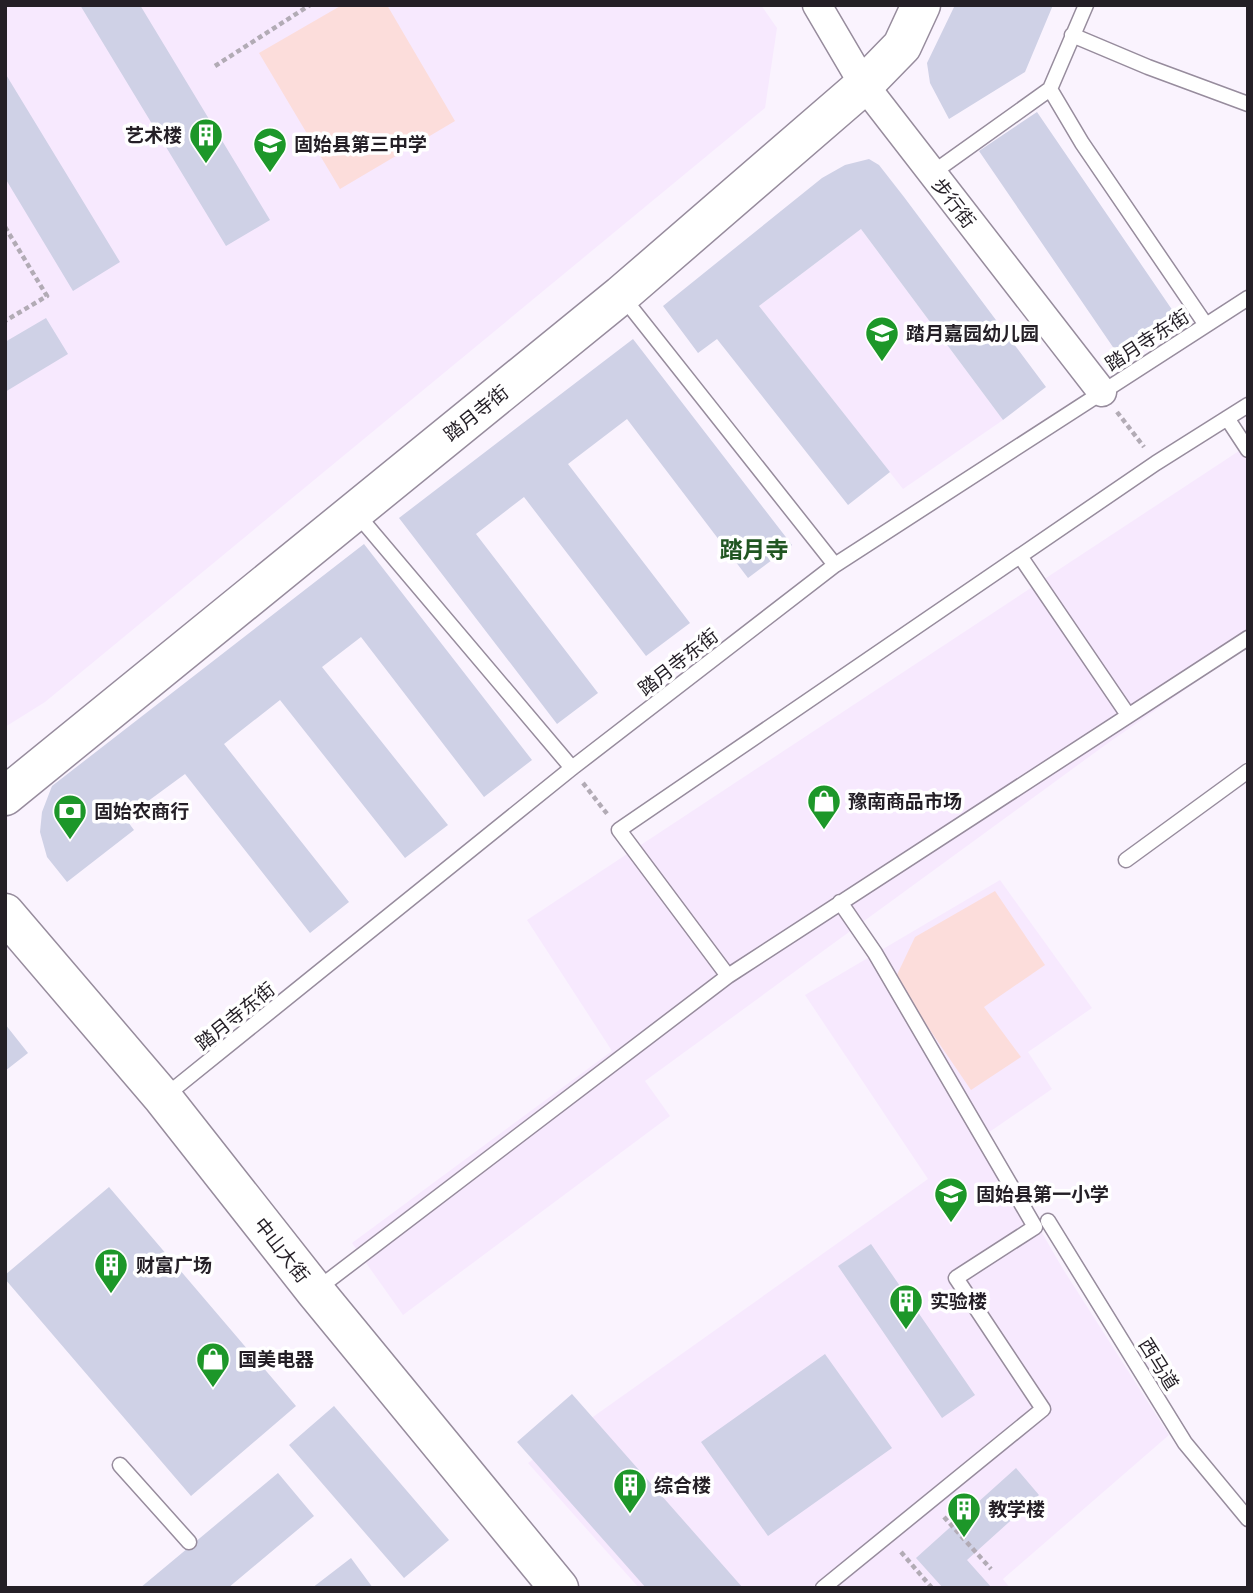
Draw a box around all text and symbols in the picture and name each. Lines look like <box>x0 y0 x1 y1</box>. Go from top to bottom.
building icon: 艺术楼 <box>187 116 225 165</box>
place label: 艺术楼 <box>125 125 182 149</box>
school or university icon: 固始县第三中学 <box>251 125 289 174</box>
place label: 固始县第三中学 <box>294 134 427 158</box>
street label: 步行街 <box>925 174 979 234</box>
street label: 踏月寺东街 <box>1102 306 1194 378</box>
school or university icon: 踏月嘉园幼儿园 <box>863 314 901 363</box>
place label: 踏月嘉园幼儿园 <box>906 323 1039 347</box>
street label: 踏月寺街 <box>440 381 514 448</box>
district label: 踏月寺 <box>720 538 789 567</box>
street label: 踏月寺东街 <box>634 625 724 702</box>
shop icon: 豫南商品市场 <box>805 782 843 831</box>
place label: 豫南商品市场 <box>848 791 962 815</box>
bank icon: 固始农商行 <box>51 792 89 841</box>
place label: 固始农商行 <box>94 801 189 825</box>
street label: 踏月寺东街 <box>192 978 281 1057</box>
school or university icon: 固始县第一小学 <box>932 1175 970 1224</box>
place label: 固始县第一小学 <box>976 1184 1109 1208</box>
street label: 中山大街 <box>248 1214 313 1289</box>
building icon: 财富广场 <box>92 1246 130 1295</box>
place label: 财富广场 <box>136 1255 212 1279</box>
building icon: 实验楼 <box>887 1282 925 1331</box>
place label: 实验楼 <box>930 1291 987 1315</box>
street label: 西马道 <box>1132 1335 1183 1396</box>
shop icon: 国美电器 <box>194 1340 232 1389</box>
place label: 国美电器 <box>238 1349 314 1373</box>
building icon: 综合楼 <box>611 1466 649 1515</box>
place label: 综合楼 <box>654 1475 711 1499</box>
building icon: 教学楼 <box>945 1490 983 1539</box>
place label: 教学楼 <box>988 1499 1045 1523</box>

